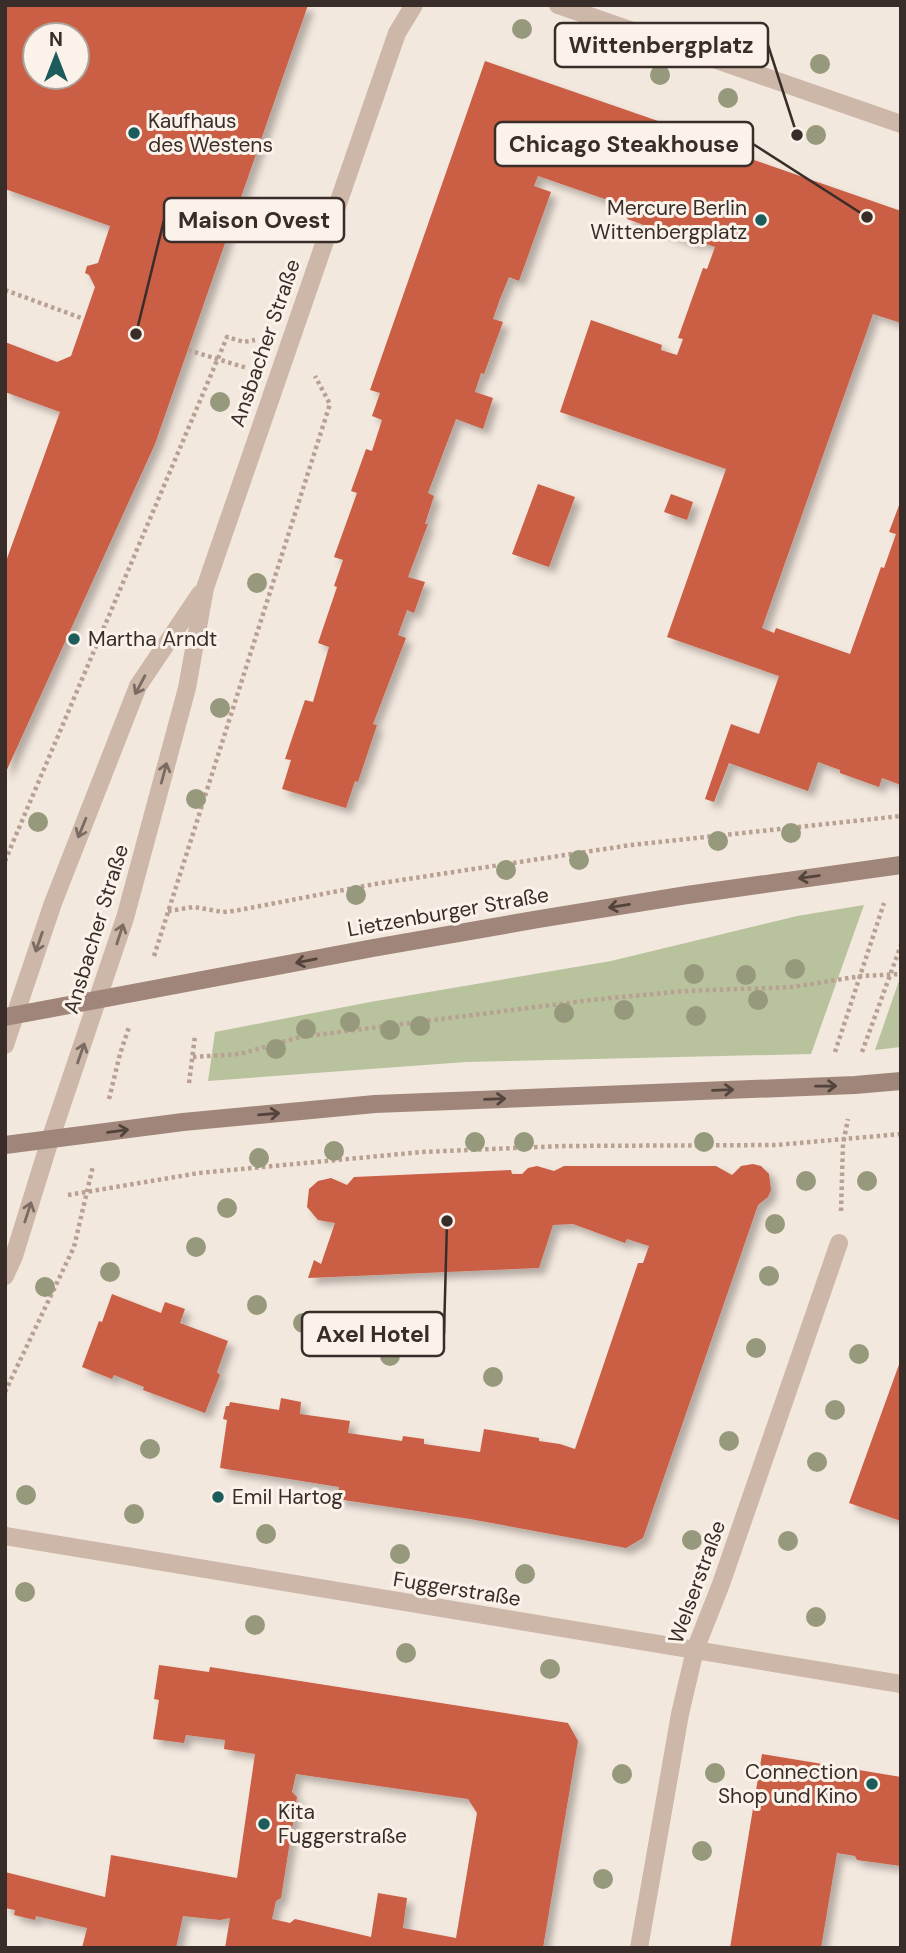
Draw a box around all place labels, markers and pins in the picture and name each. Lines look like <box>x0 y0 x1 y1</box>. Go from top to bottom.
callout: Wittenbergplatz <box>555 23 768 67</box>
place label: Kaufhaus des Westens <box>148 107 273 159</box>
callout: Chicago Steakhouse <box>495 122 753 166</box>
marker: Kaufhaus des Westens <box>126 125 142 141</box>
place label: Mercure Berlin Wittenbergplatz <box>590 194 747 246</box>
callout: Maison Ovest <box>164 198 344 242</box>
marker: Mercure Berlin Wittenbergplatz <box>753 212 769 228</box>
place label: Martha Arndt <box>88 625 217 653</box>
marker: Martha Arndt <box>66 631 82 647</box>
callout: Axel Hotel <box>302 1312 444 1356</box>
place label: Emil Hartog <box>232 1483 343 1511</box>
marker: Emil Hartog <box>210 1489 226 1505</box>
place label: Connection Shop und Kino <box>718 1758 858 1810</box>
marker: Connection Shop und Kino <box>864 1776 880 1792</box>
place label: Kita Fuggerstraße <box>278 1798 407 1850</box>
marker: Kita Fuggerstraße <box>256 1816 272 1832</box>

